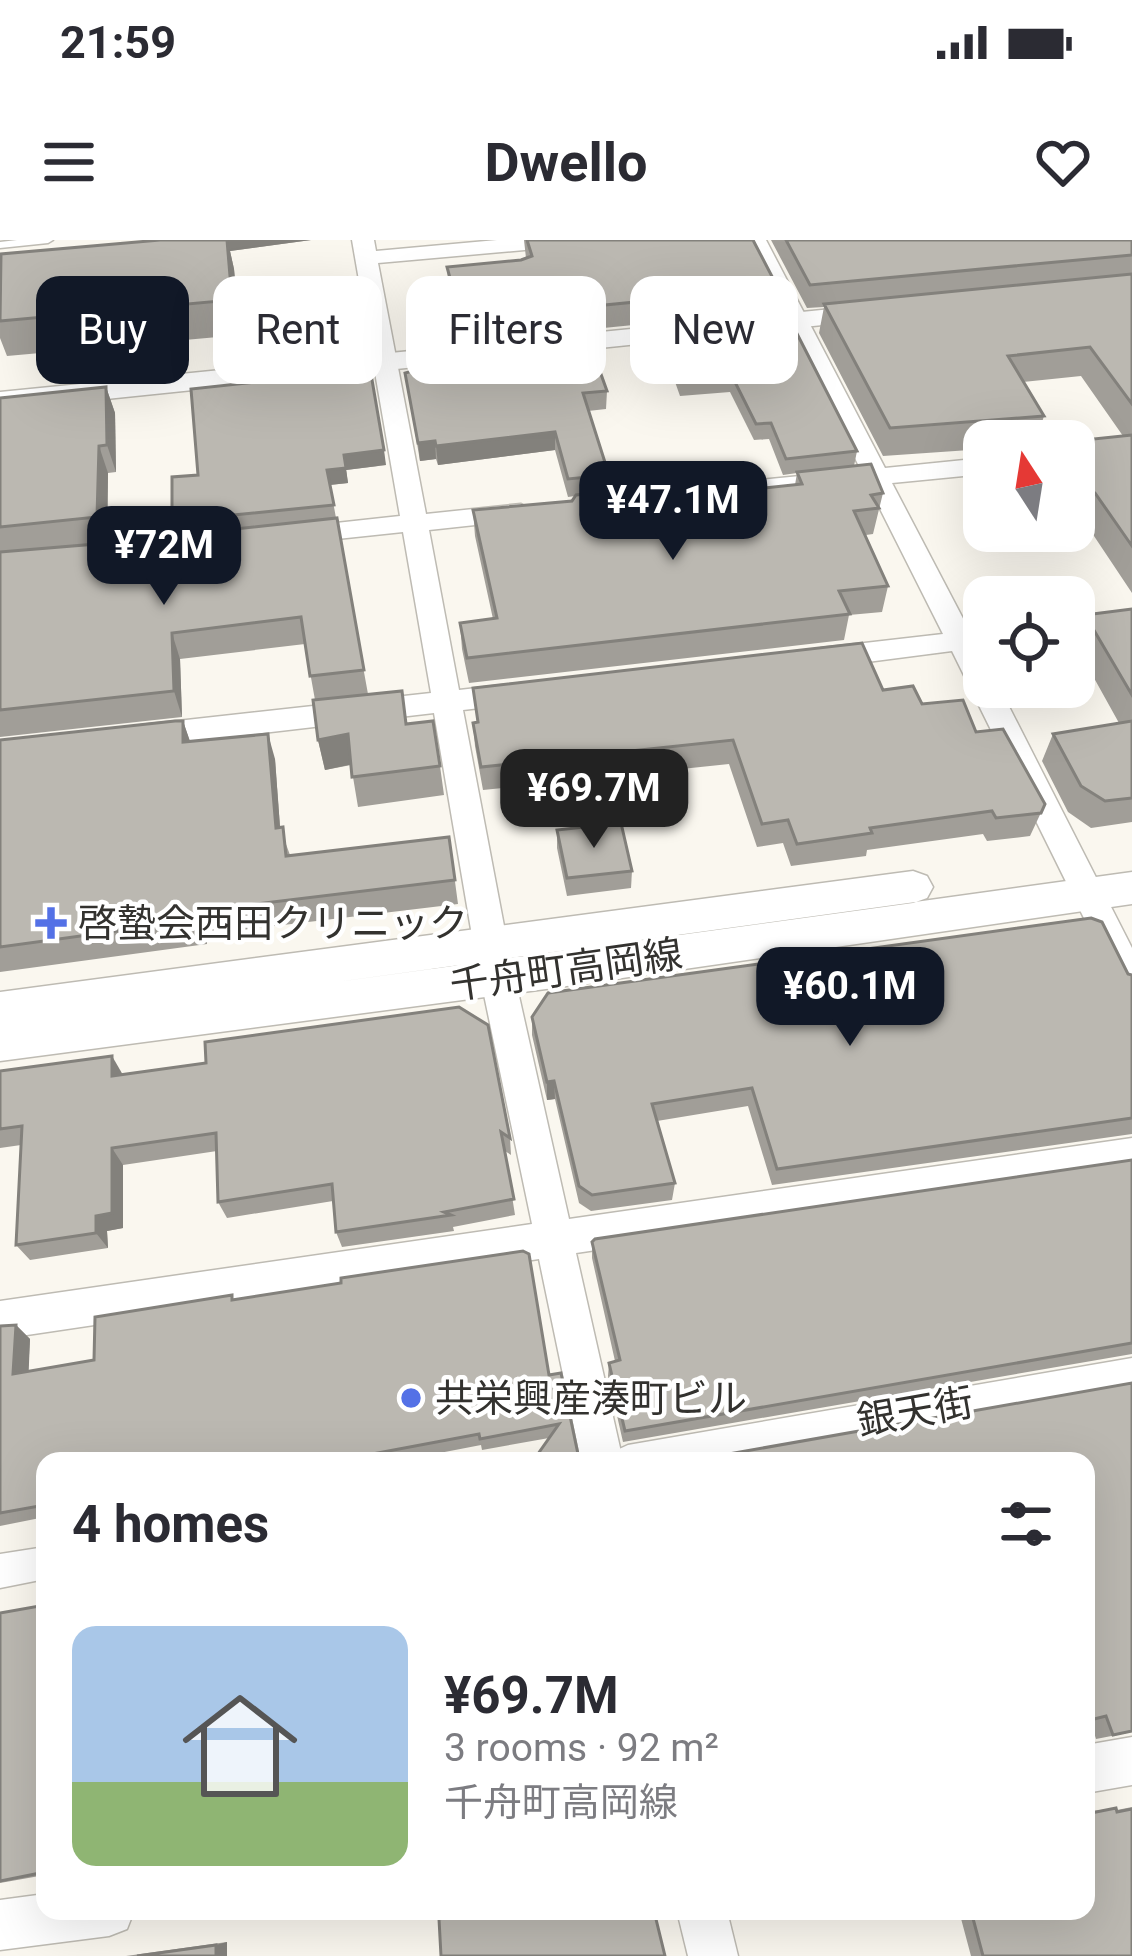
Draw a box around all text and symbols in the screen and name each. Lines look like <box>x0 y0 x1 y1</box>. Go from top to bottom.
text: 21:59 <box>60 16 176 69</box>
icon: menu <box>36 129 102 195</box>
icon: heart <box>1030 129 1096 195</box>
text: Dwello <box>485 131 647 194</box>
chip: Buy <box>36 276 189 384</box>
chip: Rent <box>213 276 382 384</box>
chip: Filters <box>406 276 606 384</box>
chip: New <box>630 276 798 384</box>
north arrow <box>963 420 1095 552</box>
map controls <box>963 420 1095 708</box>
pin: ¥47.1M <box>575 461 771 563</box>
text: ¥47.1M <box>606 477 740 523</box>
pin: ¥72M <box>93 506 235 608</box>
text: ¥72M <box>114 522 214 568</box>
button: locate <box>963 576 1095 708</box>
pin: ¥69.7M <box>496 749 692 851</box>
text: ¥69.7M <box>527 765 661 811</box>
place label: 啓蟄会西田クリニック <box>78 901 468 947</box>
marker: 啓蟄会西田クリニック <box>35 907 67 939</box>
street label: 千舟町高岡線 <box>447 931 685 1009</box>
pin: ¥60.1M <box>752 947 948 1049</box>
text: ¥60.1M <box>783 963 917 1009</box>
place label: 共栄興産湊町ビル <box>435 1376 747 1422</box>
street label: 銀天街 <box>854 1379 977 1445</box>
marker: 共栄興産湊町ビル <box>398 1385 424 1411</box>
icon: filters <box>993 1491 1059 1557</box>
text: 4 homes <box>72 1495 269 1554</box>
text: ¥69.7M <box>444 1666 619 1725</box>
icon: home <box>168 1674 312 1818</box>
text: 3 rooms · 92 m² <box>444 1725 719 1771</box>
text: 千舟町高岡線 <box>444 1780 678 1826</box>

